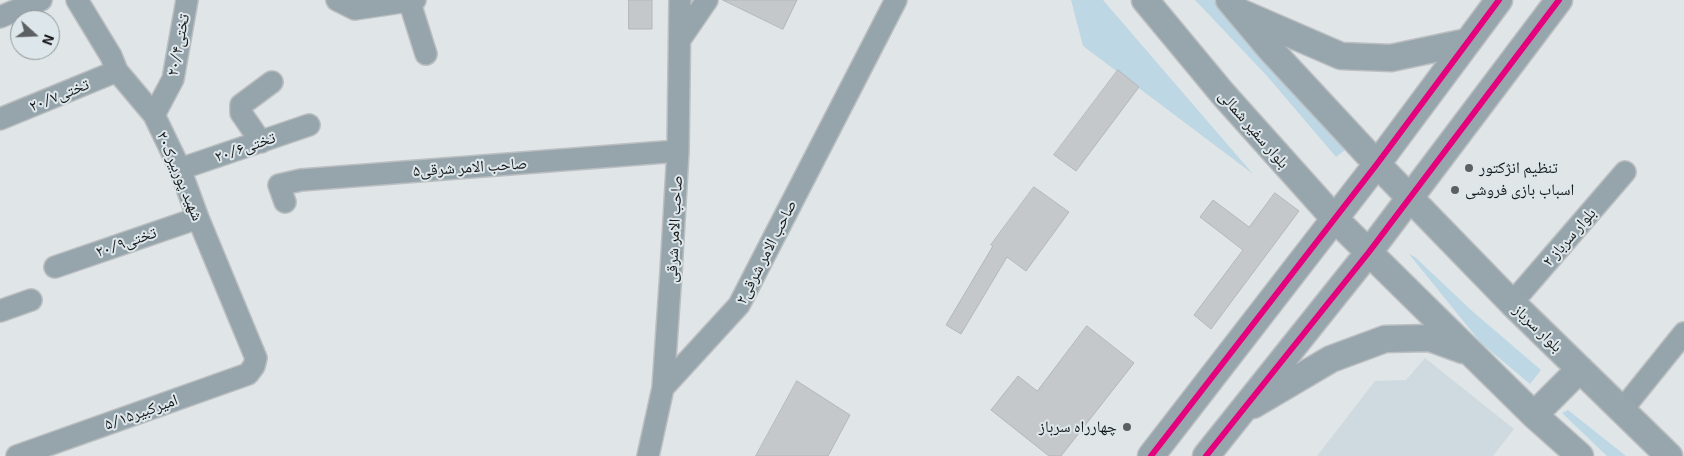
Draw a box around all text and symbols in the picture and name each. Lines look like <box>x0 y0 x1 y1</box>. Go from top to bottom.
north arrow <box>10 10 60 60</box>
street label: تختی۲۰/۴ <box>163 12 193 78</box>
text: N <box>39 32 58 48</box>
street label: تختی۲۰/۷ <box>26 74 92 116</box>
street label: بلوار سفیر شمالی <box>1215 86 1293 172</box>
street label: شهید پوربیرک۲۰ <box>153 128 207 224</box>
street label: تختی۲۰/۶ <box>212 128 278 166</box>
street label: صاحب الامر شرقی۵ <box>412 153 528 181</box>
place label: تنظیم انژکتور <box>1479 158 1558 178</box>
marker: تنظیم انژکتور <box>1463 162 1475 174</box>
street label: صاحب الامر شرقی <box>662 175 686 283</box>
place label: اسباب بازی فروشی <box>1465 180 1574 200</box>
marker: اسباب بازی فروشی <box>1449 184 1461 196</box>
street label: ۲صاحب الامر شرقی <box>731 197 801 307</box>
street label: ۲ بلوار سرباز <box>1538 204 1600 270</box>
street label: تختی۲۰/۹ <box>93 223 159 261</box>
street label: بلوار سرباز <box>1509 300 1567 356</box>
street label: امیرکبیر۵/۱۵ <box>102 390 180 434</box>
place label: چهارراه سرباز <box>1039 417 1117 437</box>
marker: چهارراه سرباز <box>1121 421 1133 433</box>

